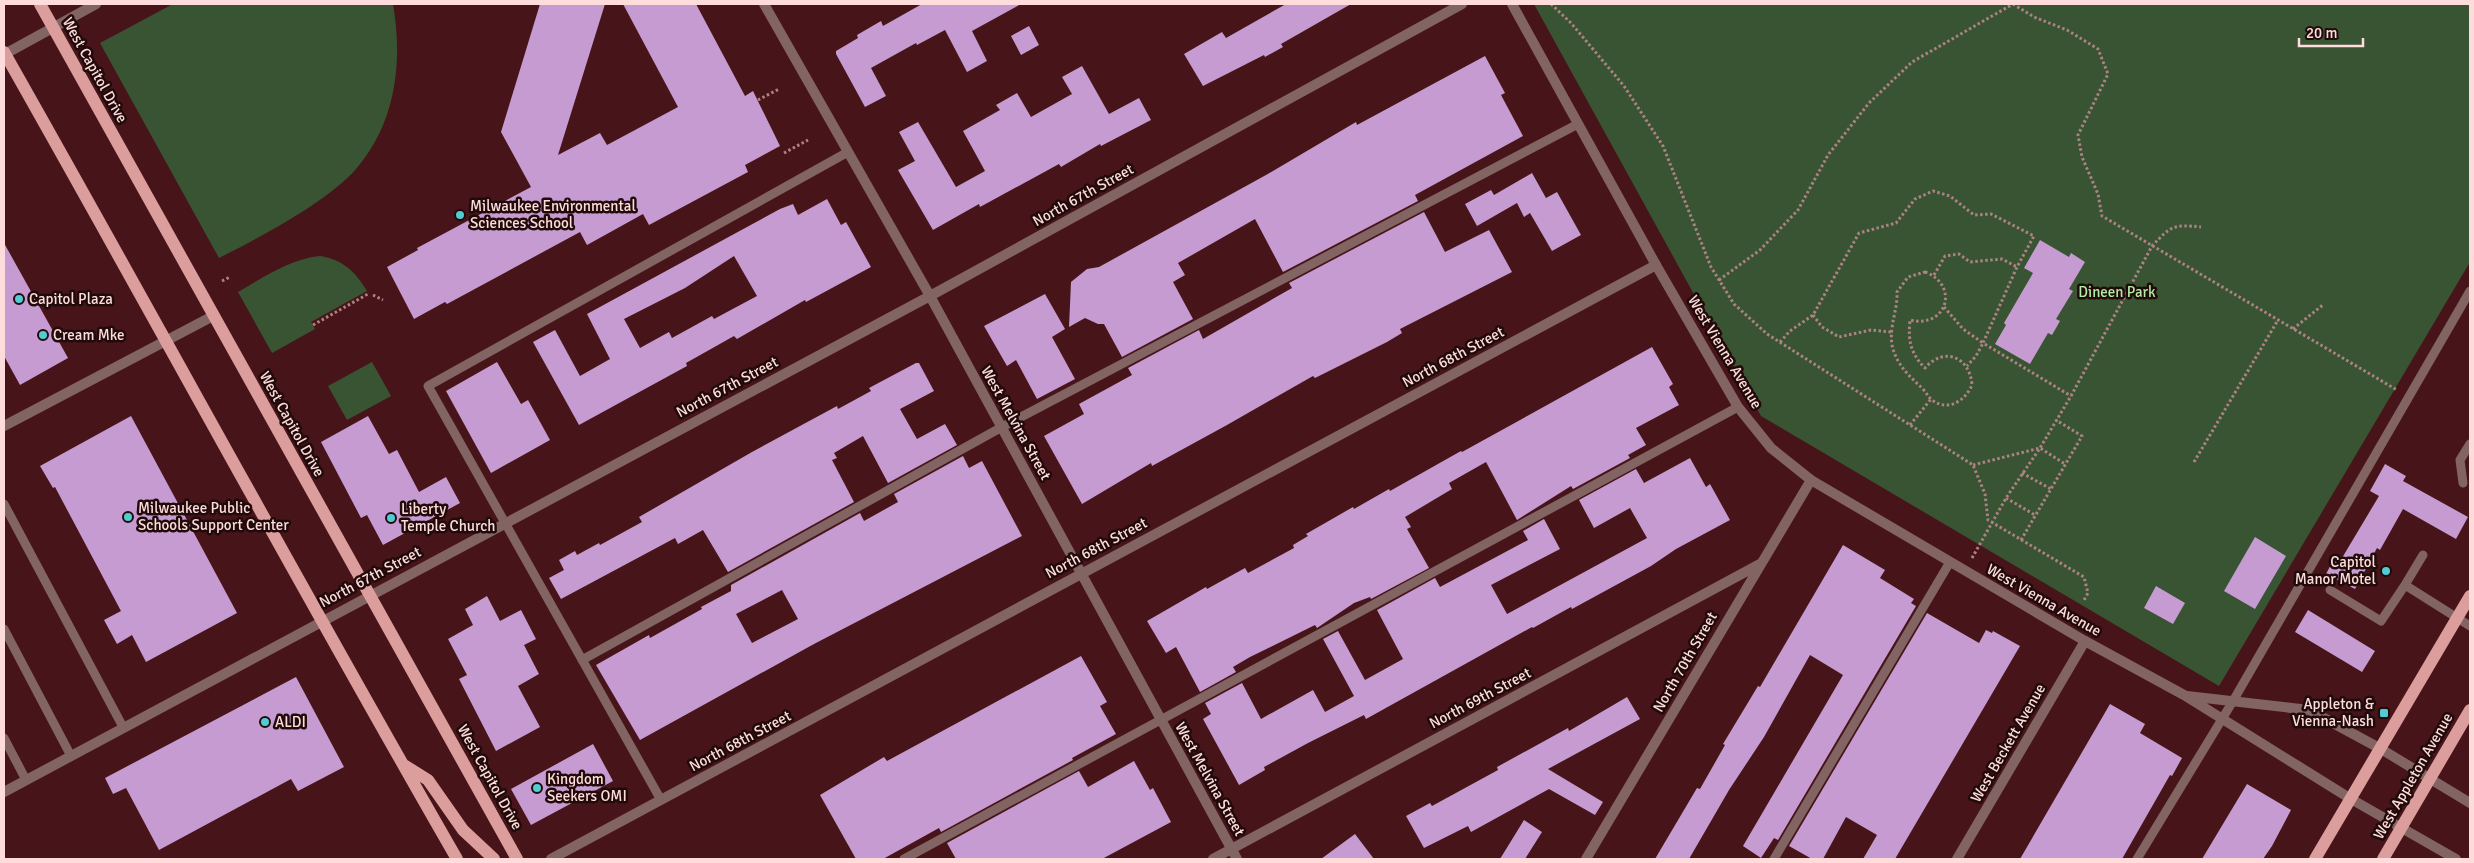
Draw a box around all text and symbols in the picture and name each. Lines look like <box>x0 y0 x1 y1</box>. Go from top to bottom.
street label: West Capitol Drive <box>59 14 131 126</box>
scale bar <box>2299 15 2363 47</box>
text: 20 m <box>2306 24 2337 42</box>
street label: North 67th Street <box>1029 160 1137 230</box>
place label: Milwaukee Environmental Sciences School <box>470 197 636 232</box>
marker: Milwaukee Environmental Sciences School <box>454 209 466 221</box>
park label: Dineen Park <box>2078 283 2156 301</box>
place label: Capitol Plaza <box>29 290 113 308</box>
street label: West Vienna Avenue <box>1684 292 1766 412</box>
marker: Capitol Plaza <box>13 293 25 305</box>
street label: North 68th Street <box>1399 323 1507 391</box>
place label: Cream Mke <box>53 326 125 344</box>
marker: Cream Mke <box>37 329 49 341</box>
street label: North 67th Street <box>673 353 781 421</box>
street label: West Melvina Street <box>977 363 1055 483</box>
street label: West Capitol Drive <box>256 368 328 480</box>
place label: Milwaukee Public Schools Support Center <box>138 499 289 534</box>
place label: Liberty Temple Church <box>401 500 496 535</box>
marker: Milwaukee Public Schools Support Center <box>122 511 134 523</box>
marker: Liberty Temple Church <box>385 512 397 524</box>
street label: North 68th Street <box>1042 514 1150 582</box>
street label: North 67th Street <box>316 543 424 611</box>
place label: Capitol Manor Motel <box>2295 553 2376 588</box>
street label: West Vienna Avenue <box>1984 560 2104 640</box>
marker: Capitol Manor Motel <box>2380 565 2392 577</box>
street label: North 70th Street <box>1649 609 1721 715</box>
street label: North 69th Street <box>1426 664 1534 732</box>
street label: West Beckett Avenue <box>1967 681 2049 805</box>
place label: Appleton & Vienna-Nash <box>2292 695 2375 730</box>
street label: North 68th Street <box>686 707 794 775</box>
marker: Appleton & Vienna-Nash <box>2378 707 2390 719</box>
street label: West Appleton Avenue <box>2369 710 2457 842</box>
place label: ALDI <box>275 713 306 731</box>
marker: ALDI <box>259 716 271 728</box>
street label: West Melvina Street <box>1171 719 1249 839</box>
street label: West Capitol Drive <box>454 721 526 833</box>
place label: Kingdom Seekers OMI <box>547 770 627 805</box>
marker: Kingdom Seekers OMI <box>531 782 543 794</box>

